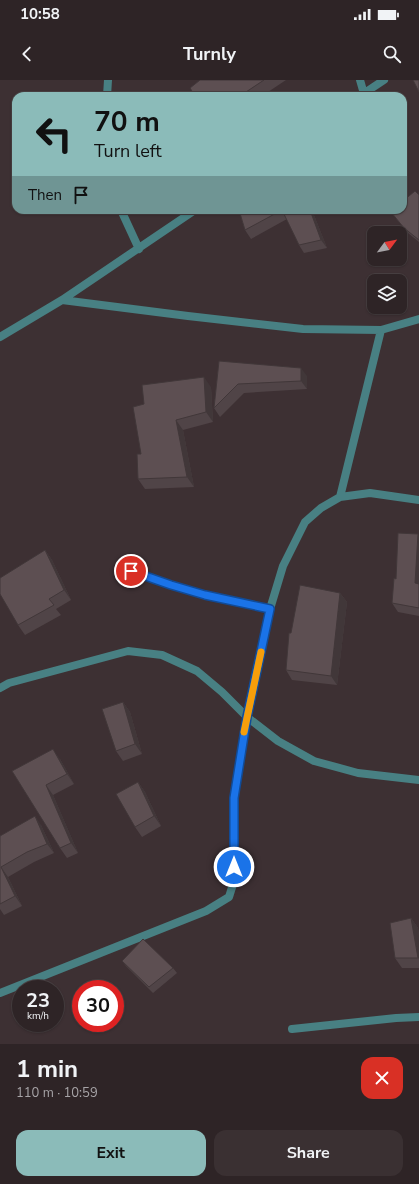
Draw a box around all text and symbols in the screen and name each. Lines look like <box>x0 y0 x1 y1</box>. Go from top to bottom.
text: 10:58 <box>20 4 60 24</box>
text: Turnly <box>183 42 236 66</box>
icon: back <box>16 43 38 65</box>
icon: search <box>381 43 403 65</box>
text: 70 m <box>94 103 160 141</box>
icon: left <box>28 108 80 160</box>
text: Turn left <box>94 139 162 163</box>
icon: arrive <box>70 184 92 206</box>
text: Then <box>28 185 62 205</box>
north arrow <box>367 226 407 266</box>
map controls <box>367 226 407 314</box>
button: layers <box>367 274 407 314</box>
pin <box>114 554 148 588</box>
icon: arrive <box>120 560 142 582</box>
position arrow <box>213 846 255 888</box>
speed limit sign: 30 <box>72 980 124 1032</box>
text: 23 <box>26 987 50 1014</box>
text: km/h <box>27 1009 49 1023</box>
text: 1 min <box>16 1053 78 1085</box>
button: close <box>361 1057 403 1099</box>
text: 110 m · 10:59 <box>16 1084 98 1102</box>
button: Exit <box>16 1130 206 1176</box>
button: Share <box>214 1130 403 1176</box>

